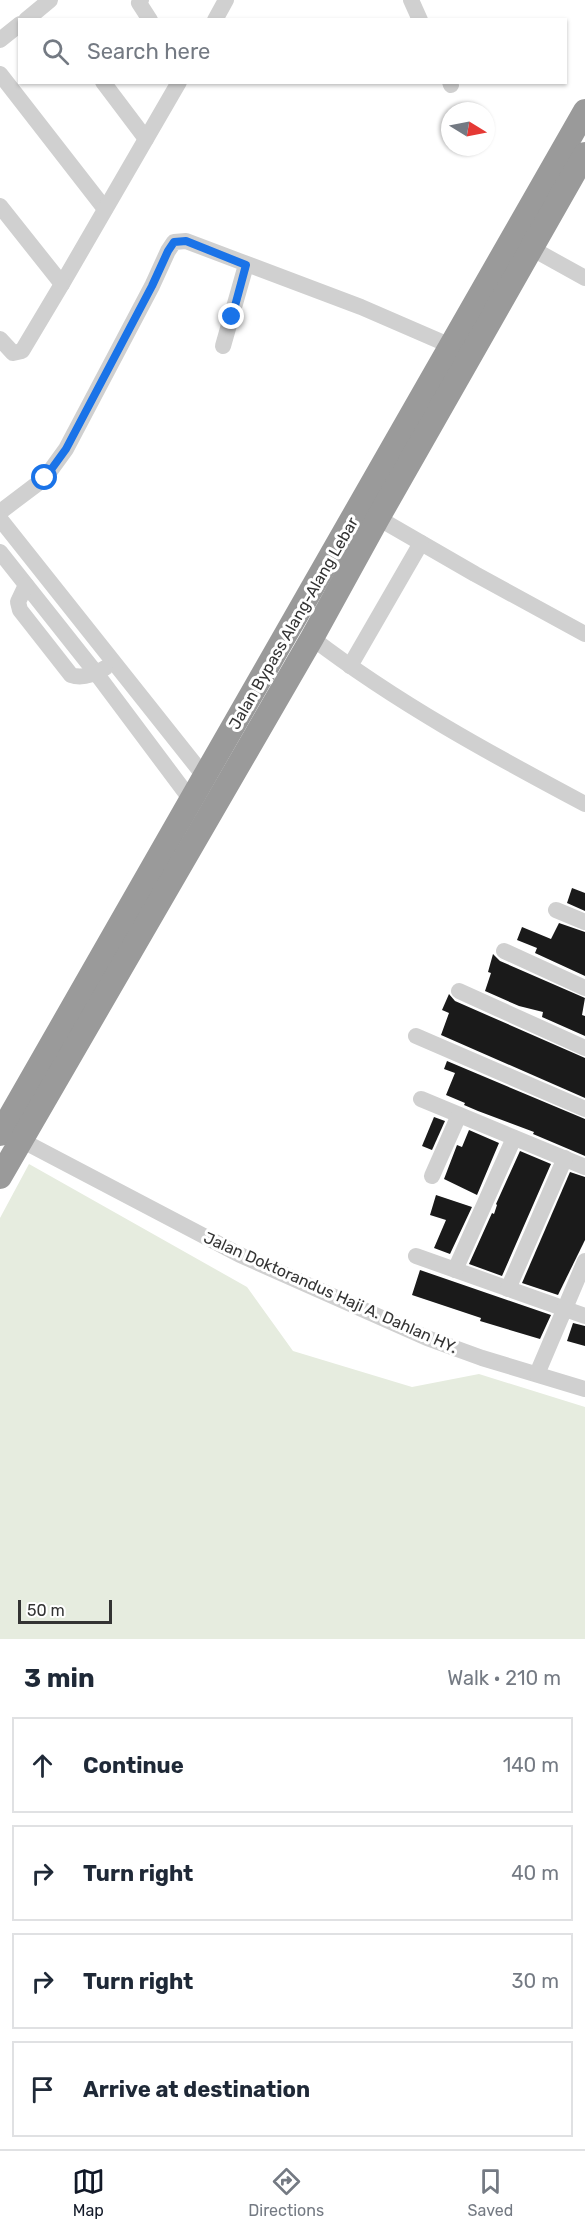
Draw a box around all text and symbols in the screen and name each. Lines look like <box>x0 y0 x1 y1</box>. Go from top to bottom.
search box <box>18 18 567 84</box>
icon: search <box>39 35 72 68</box>
text: Search here <box>87 38 210 65</box>
north arrow <box>441 102 495 156</box>
route end <box>218 303 244 329</box>
route start <box>31 464 57 490</box>
street label: Jalan Bypass Alang-Alang Lebar <box>225 514 362 733</box>
street label: Jalan Doktorandus Haji A. Dahlan HY. <box>201 1228 461 1357</box>
scale bar <box>18 1597 112 1624</box>
text: 50 m <box>27 1601 65 1620</box>
text: 3 min <box>24 1663 95 1694</box>
text: Walk · 210 m <box>447 1666 561 1690</box>
icon: ahead <box>26 1749 59 1782</box>
text: Continue <box>83 1752 184 1779</box>
text: 140 m <box>503 1753 559 1777</box>
icon: right <box>26 1857 59 1890</box>
text: Turn right <box>83 1860 193 1887</box>
text: 40 m <box>511 1861 559 1885</box>
icon: right <box>26 1965 59 1998</box>
text: Turn right <box>83 1968 193 1995</box>
text: 30 m <box>512 1969 559 1993</box>
icon: arrive <box>26 2073 59 2106</box>
text: Arrive at destination <box>83 2076 310 2103</box>
tab: Map <box>72 2165 105 2220</box>
tab: Directions <box>248 2165 324 2220</box>
tab: Saved <box>468 2165 513 2220</box>

